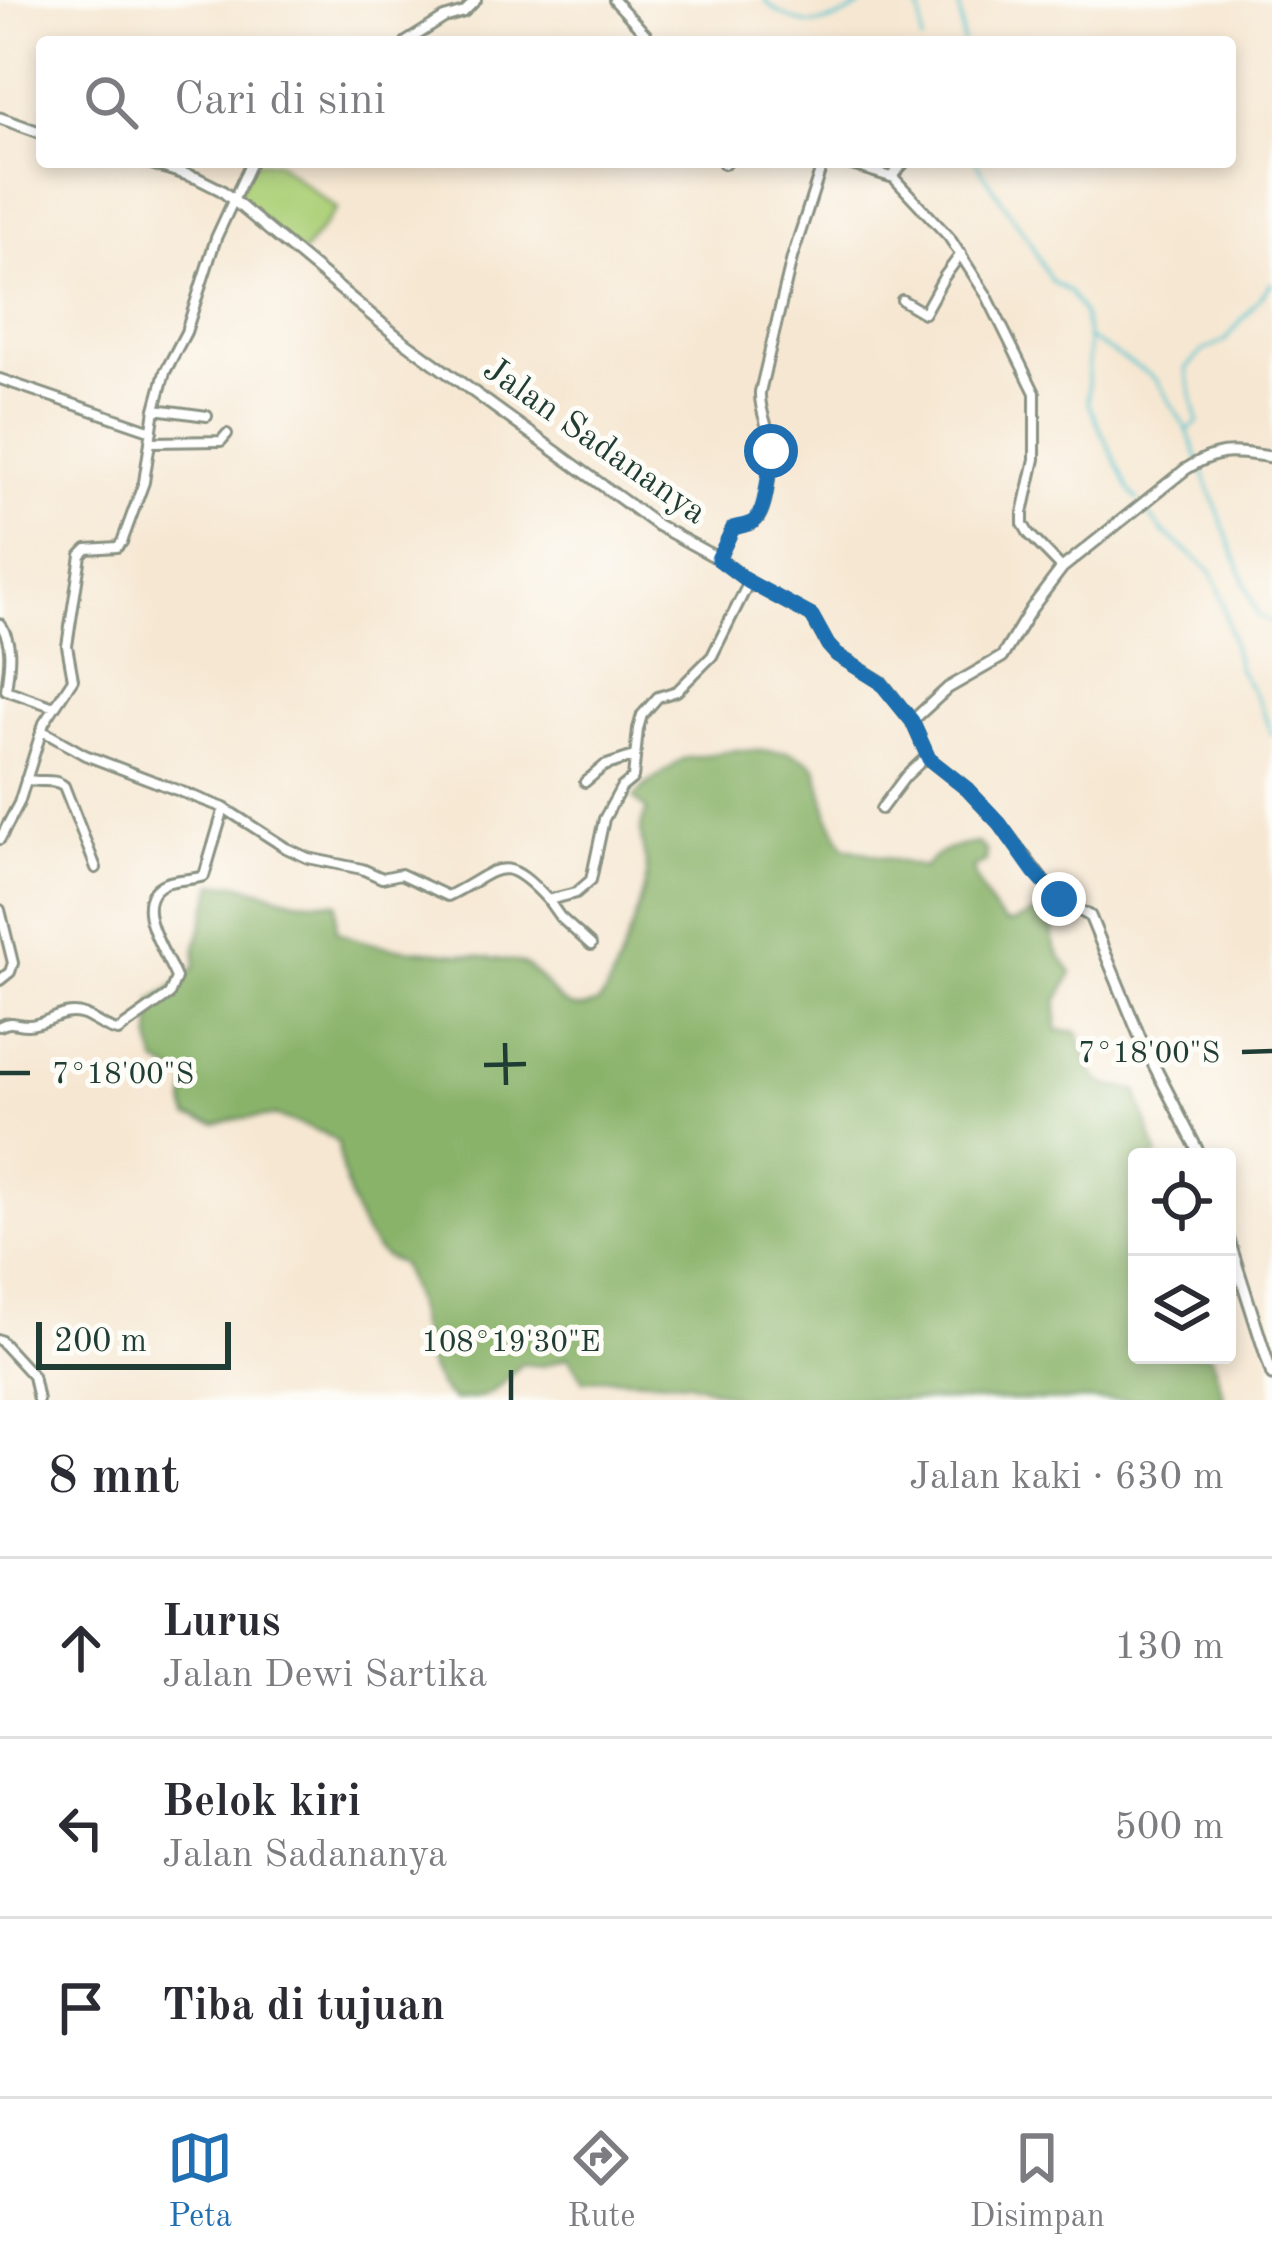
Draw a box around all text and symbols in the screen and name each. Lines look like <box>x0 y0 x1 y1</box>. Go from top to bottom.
search box <box>36 36 1236 168</box>
icon: search <box>78 69 144 135</box>
text: Cari di sini <box>174 79 386 124</box>
street label: Jalan Sadananya <box>476 352 712 532</box>
route start <box>744 424 798 478</box>
route end <box>1032 872 1086 926</box>
text: 7°18'00"S <box>1078 1039 1220 1069</box>
text: 7°18'00"S <box>52 1060 194 1090</box>
map controls <box>1128 1148 1236 1364</box>
button: locate <box>1128 1148 1236 1256</box>
button: layers <box>1128 1256 1236 1364</box>
scale bar <box>36 1316 231 1369</box>
text: 200 m <box>54 1326 147 1359</box>
text: 108°19'30"E <box>422 1328 600 1358</box>
text: 8 mnt <box>48 1453 180 1504</box>
text: Jalan kaki · 630 m <box>909 1458 1224 1497</box>
text: Lurus <box>162 1601 281 1646</box>
icon: ahead <box>48 1615 114 1681</box>
text: 130 m <box>1114 1628 1224 1667</box>
text: Jalan Dewi Sartika <box>162 1656 487 1695</box>
text: Belok kiri <box>162 1781 361 1826</box>
icon: left <box>48 1795 114 1861</box>
text: 500 m <box>1114 1808 1224 1847</box>
text: Jalan Sadananya <box>162 1836 447 1875</box>
icon: arrive <box>48 1975 114 2041</box>
text: Tiba di tujuan <box>162 1985 445 2030</box>
tab: Peta <box>167 2125 233 2238</box>
tab: Rute <box>567 2125 635 2238</box>
tab: Disimpan <box>970 2125 1105 2238</box>

